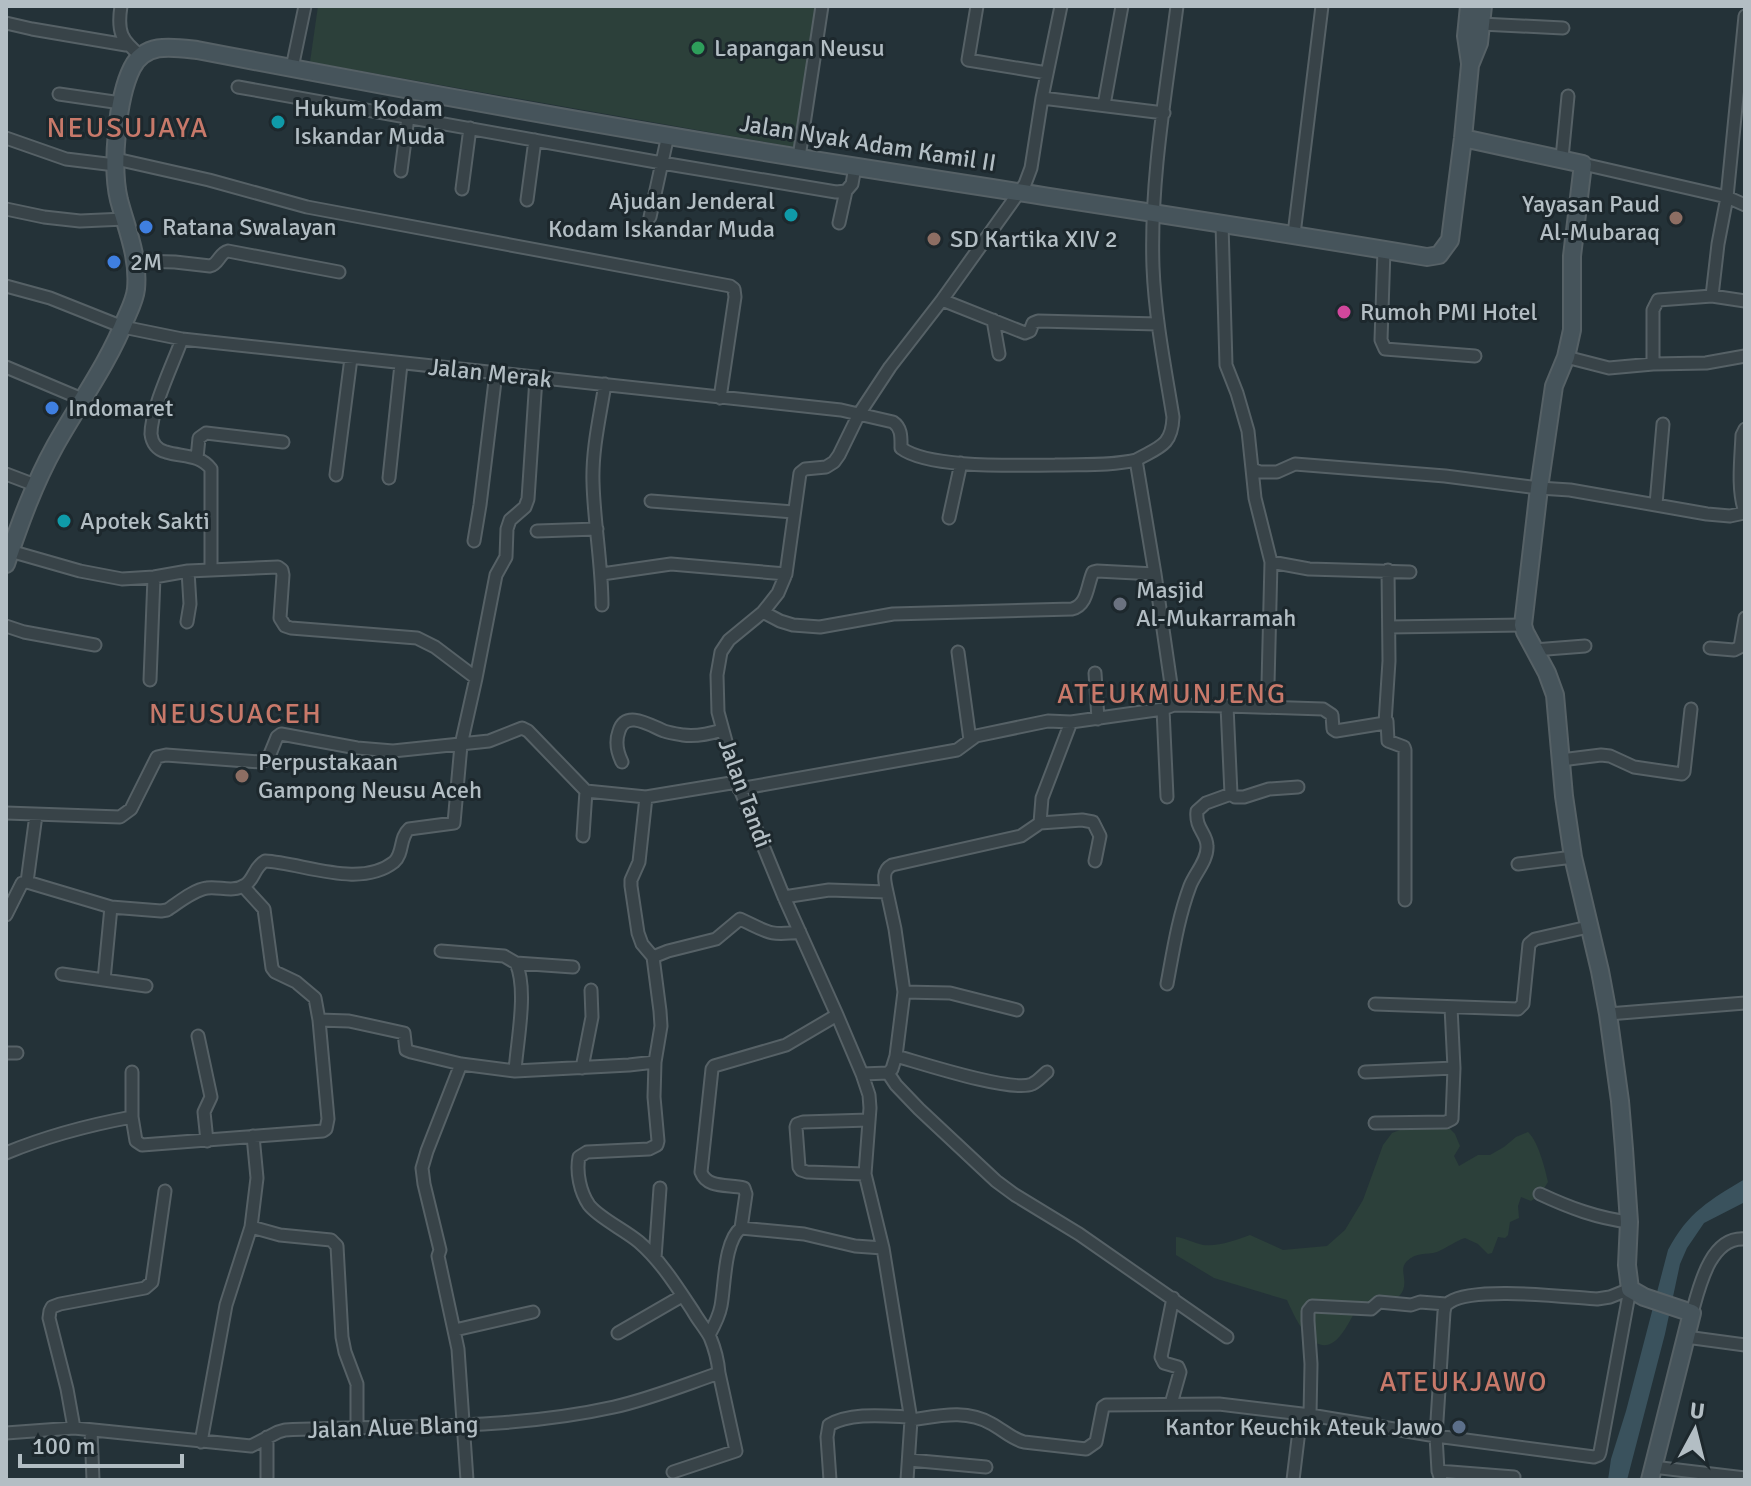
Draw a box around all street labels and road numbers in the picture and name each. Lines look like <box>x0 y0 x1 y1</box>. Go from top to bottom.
street label: Jalan Nyak Adam Kamil II <box>738 108 998 178</box>
street label: Jalan Merak <box>427 352 553 394</box>
street label: Jalan Tandi <box>711 734 779 852</box>
street label: Jalan Alue Blang <box>307 1409 479 1445</box>

